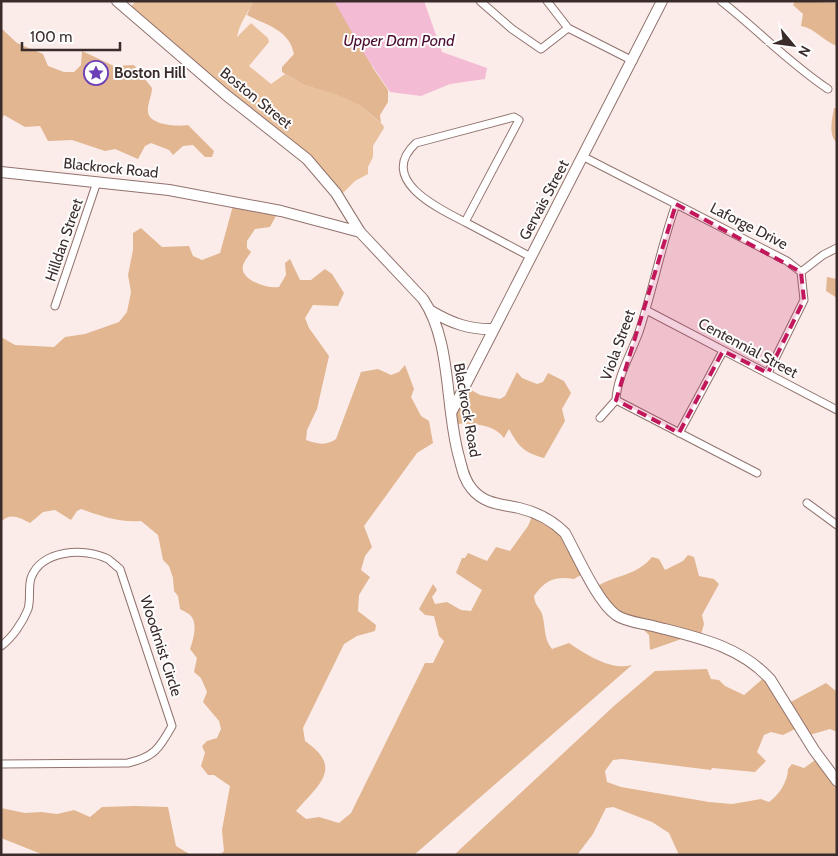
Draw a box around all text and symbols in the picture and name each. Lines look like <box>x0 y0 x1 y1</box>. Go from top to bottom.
scale bar <box>22 20 120 52</box>
north arrow <box>768 20 818 70</box>
text: 100 m <box>30 28 72 46</box>
water label: Upper Dam Pond <box>343 31 455 50</box>
text: N <box>794 43 815 60</box>
place icon: Boston Hill <box>83 60 109 86</box>
place label: Boston Hill <box>114 64 186 82</box>
street label: Boston Street <box>217 64 295 132</box>
street label: Blackrock Road <box>63 154 159 182</box>
street label: Gervais Street <box>515 157 573 243</box>
street label: Hilldan Street <box>41 196 87 284</box>
street label: Laforge Drive <box>707 199 791 253</box>
street label: Viola Street <box>597 307 639 383</box>
street label: Centennial Street <box>695 314 801 382</box>
street label: Blackrock Road <box>450 361 484 459</box>
street label: Woodmist Circle <box>136 593 186 699</box>

